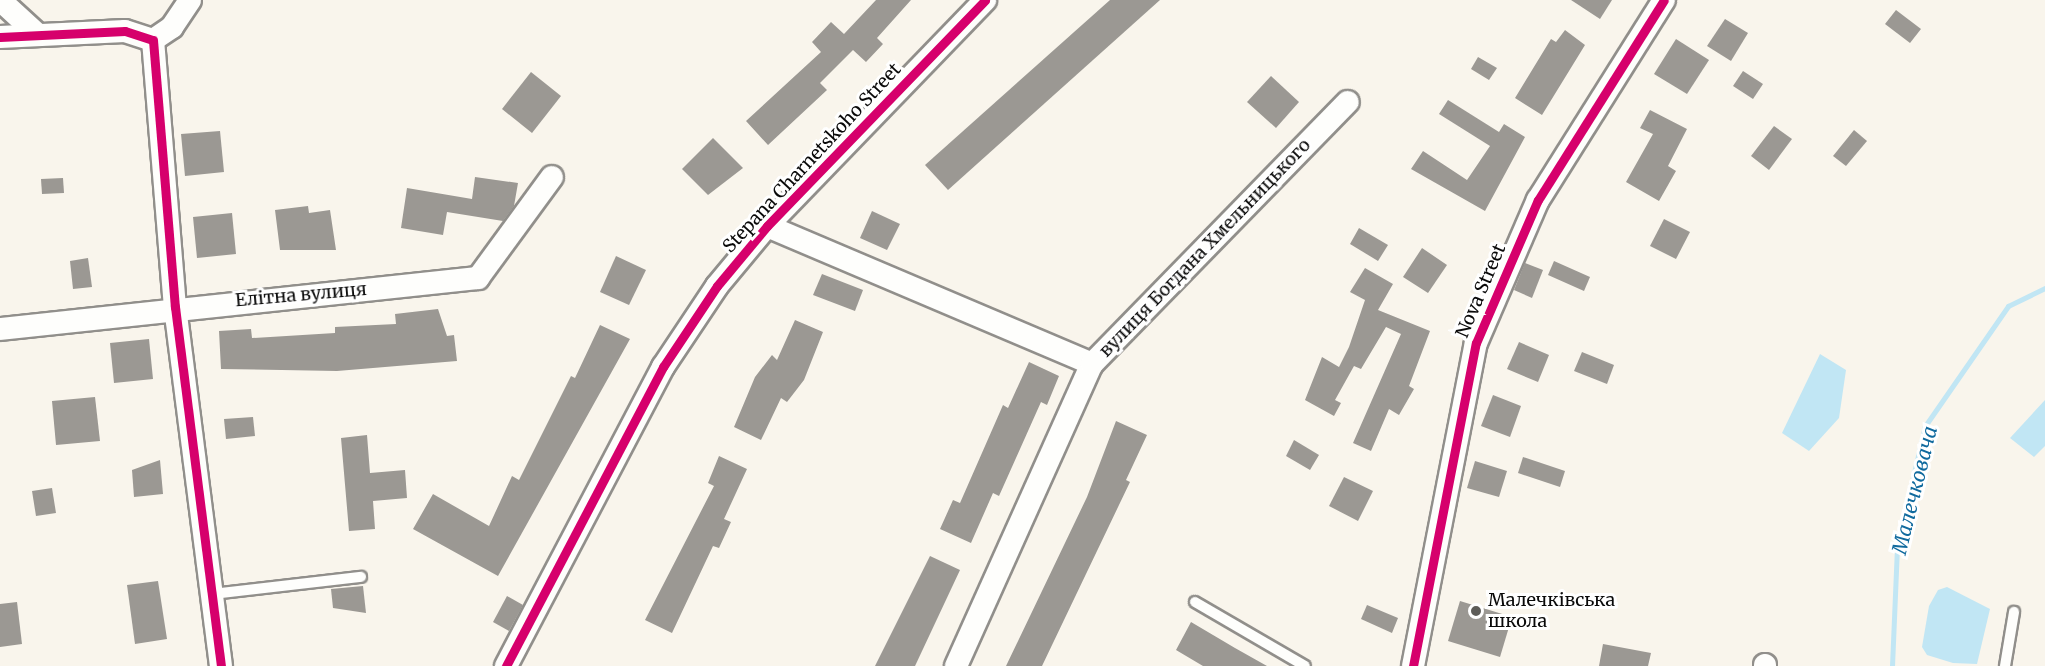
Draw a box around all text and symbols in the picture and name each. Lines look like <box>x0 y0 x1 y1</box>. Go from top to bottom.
street label: Stepana Charnetskoho Street <box>718 59 906 257</box>
street label: вулиця Богдана Хмельницького <box>1095 135 1315 361</box>
street label: Nova Street <box>1452 241 1510 341</box>
street label: Елітна вулиця <box>234 278 368 312</box>
water label: Малечковача <box>1886 423 1942 557</box>
place label: Малечківська школа <box>1488 590 1615 632</box>
marker: Малечківська школа <box>1469 604 1483 618</box>

